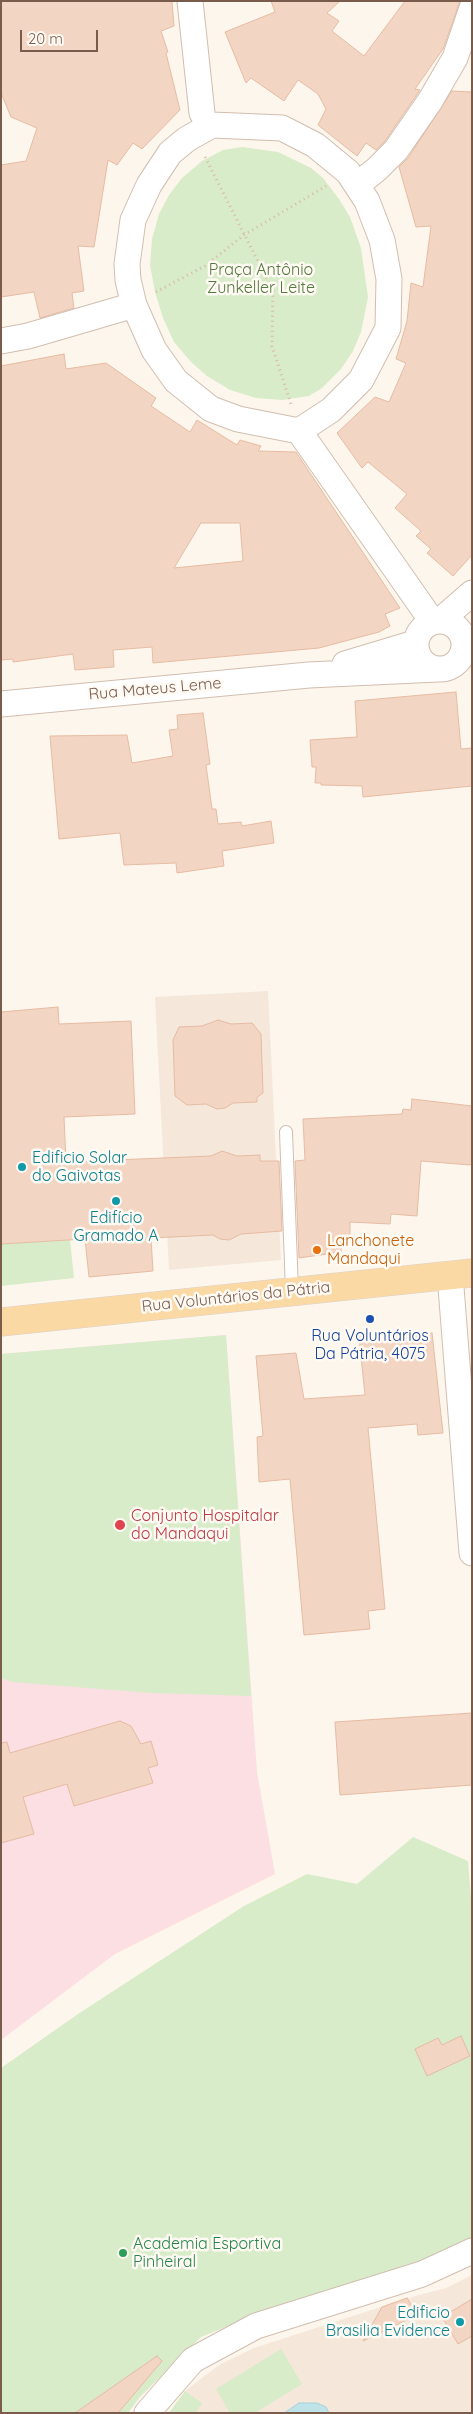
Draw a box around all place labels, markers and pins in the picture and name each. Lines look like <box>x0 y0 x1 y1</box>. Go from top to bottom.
place label: Edificio Solar do Gaivotas <box>32 1148 127 1186</box>
marker: Edificio Solar do Gaivotas <box>16 1161 28 1173</box>
marker: Edifício Gramado A <box>110 1195 122 1207</box>
place label: Edifício Gramado A <box>73 1208 159 1246</box>
place label: Lanchonete Mandaqui <box>327 1231 414 1269</box>
marker: Lanchonete Mandaqui <box>311 1244 323 1256</box>
marker: Rua Voluntários Da Pátria, 4075 <box>364 1313 376 1325</box>
place label: Rua Voluntários Da Pátria, 4075 <box>311 1326 429 1364</box>
place label: Conjunto Hospitalar do Mandaqui <box>131 1506 279 1544</box>
marker: Conjunto Hospitalar do Mandaqui <box>113 1518 127 1532</box>
place label: Academia Esportiva Pinheiral <box>133 2234 281 2272</box>
marker: Academia Esportiva Pinheiral <box>117 2247 129 2259</box>
place label: Edificio Brasilia Evidence <box>326 2303 450 2341</box>
marker: Edificio Brasilia Evidence <box>454 2316 466 2328</box>

